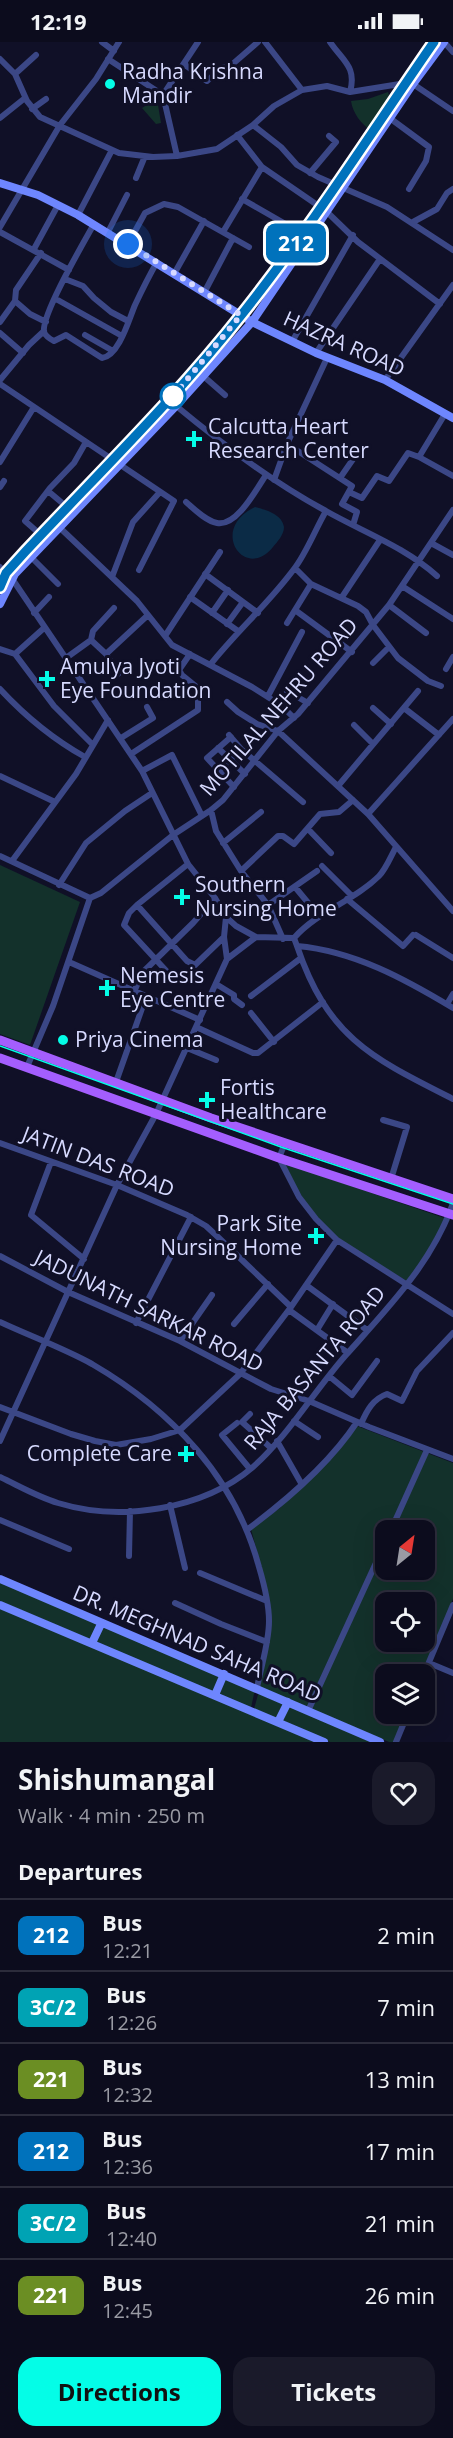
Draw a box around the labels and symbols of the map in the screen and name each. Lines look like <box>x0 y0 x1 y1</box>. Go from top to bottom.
place label: Radha Krishna Mandir <box>122 57 264 109</box>
marker: Radha Krishna Mandir <box>103 77 117 91</box>
line badge: 212 <box>262 224 330 262</box>
your location <box>113 229 143 259</box>
street label: HAZRA ROAD <box>279 304 410 382</box>
unlabelled marker <box>160 383 186 409</box>
place label: Calcutta Heart Research Center <box>208 412 369 464</box>
marker: Calcutta Heart Research Center <box>185 430 203 448</box>
street label: MOTILAL NEHRU ROAD <box>193 611 364 801</box>
place label: Amulya Jyoti Eye Foundation <box>60 652 211 704</box>
marker: Amulya Jyoti Eye Foundation <box>38 670 56 688</box>
place label: Southern Nursing Home <box>195 870 337 922</box>
marker: Southern Nursing Home <box>173 888 191 906</box>
place label: Nemesis Eye Centre <box>120 961 225 1013</box>
marker: Nemesis Eye Centre <box>98 979 116 997</box>
place label: Priya Cinema <box>75 1025 203 1053</box>
marker: Priya Cinema <box>56 1033 70 1047</box>
place label: Fortis Healthcare <box>220 1073 327 1125</box>
marker: Fortis Healthcare <box>198 1091 216 1109</box>
street label: JATIN DAS ROAD <box>16 1118 178 1203</box>
place label: Park Site Nursing Home <box>160 1209 302 1261</box>
marker: Park Site Nursing Home <box>307 1227 325 1245</box>
street label: JADUNATH SARKAR ROAD <box>29 1242 268 1378</box>
street label: RAJA BASANTA ROAD <box>237 1279 391 1455</box>
place label: Complete Care <box>27 1439 172 1467</box>
marker: Complete Care <box>177 1445 195 1463</box>
north arrow <box>375 1520 435 1580</box>
street label: DR. MEGHNAD SAHA ROAD <box>69 1578 326 1708</box>

